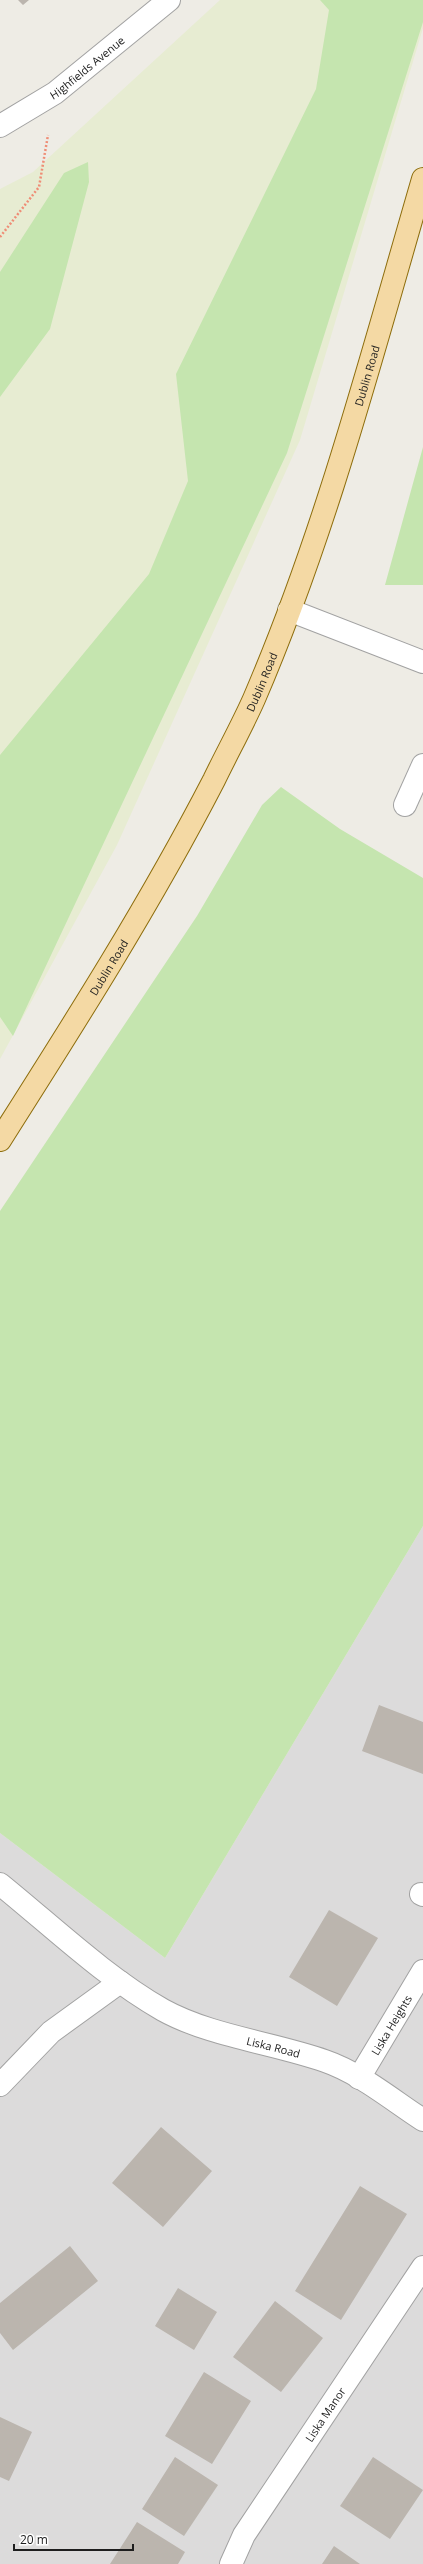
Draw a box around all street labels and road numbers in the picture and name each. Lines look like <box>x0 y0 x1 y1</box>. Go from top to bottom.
street label: Highfields Avenue <box>47 32 127 102</box>
street label: Dublin Road <box>350 343 382 408</box>
street label: Dublin Road <box>242 650 280 714</box>
street label: Dublin Road <box>85 936 131 998</box>
street label: Liska Heights <box>367 1992 415 2058</box>
street label: Liska Road <box>245 2032 302 2060</box>
street label: Liska Manor <box>301 2384 349 2444</box>

